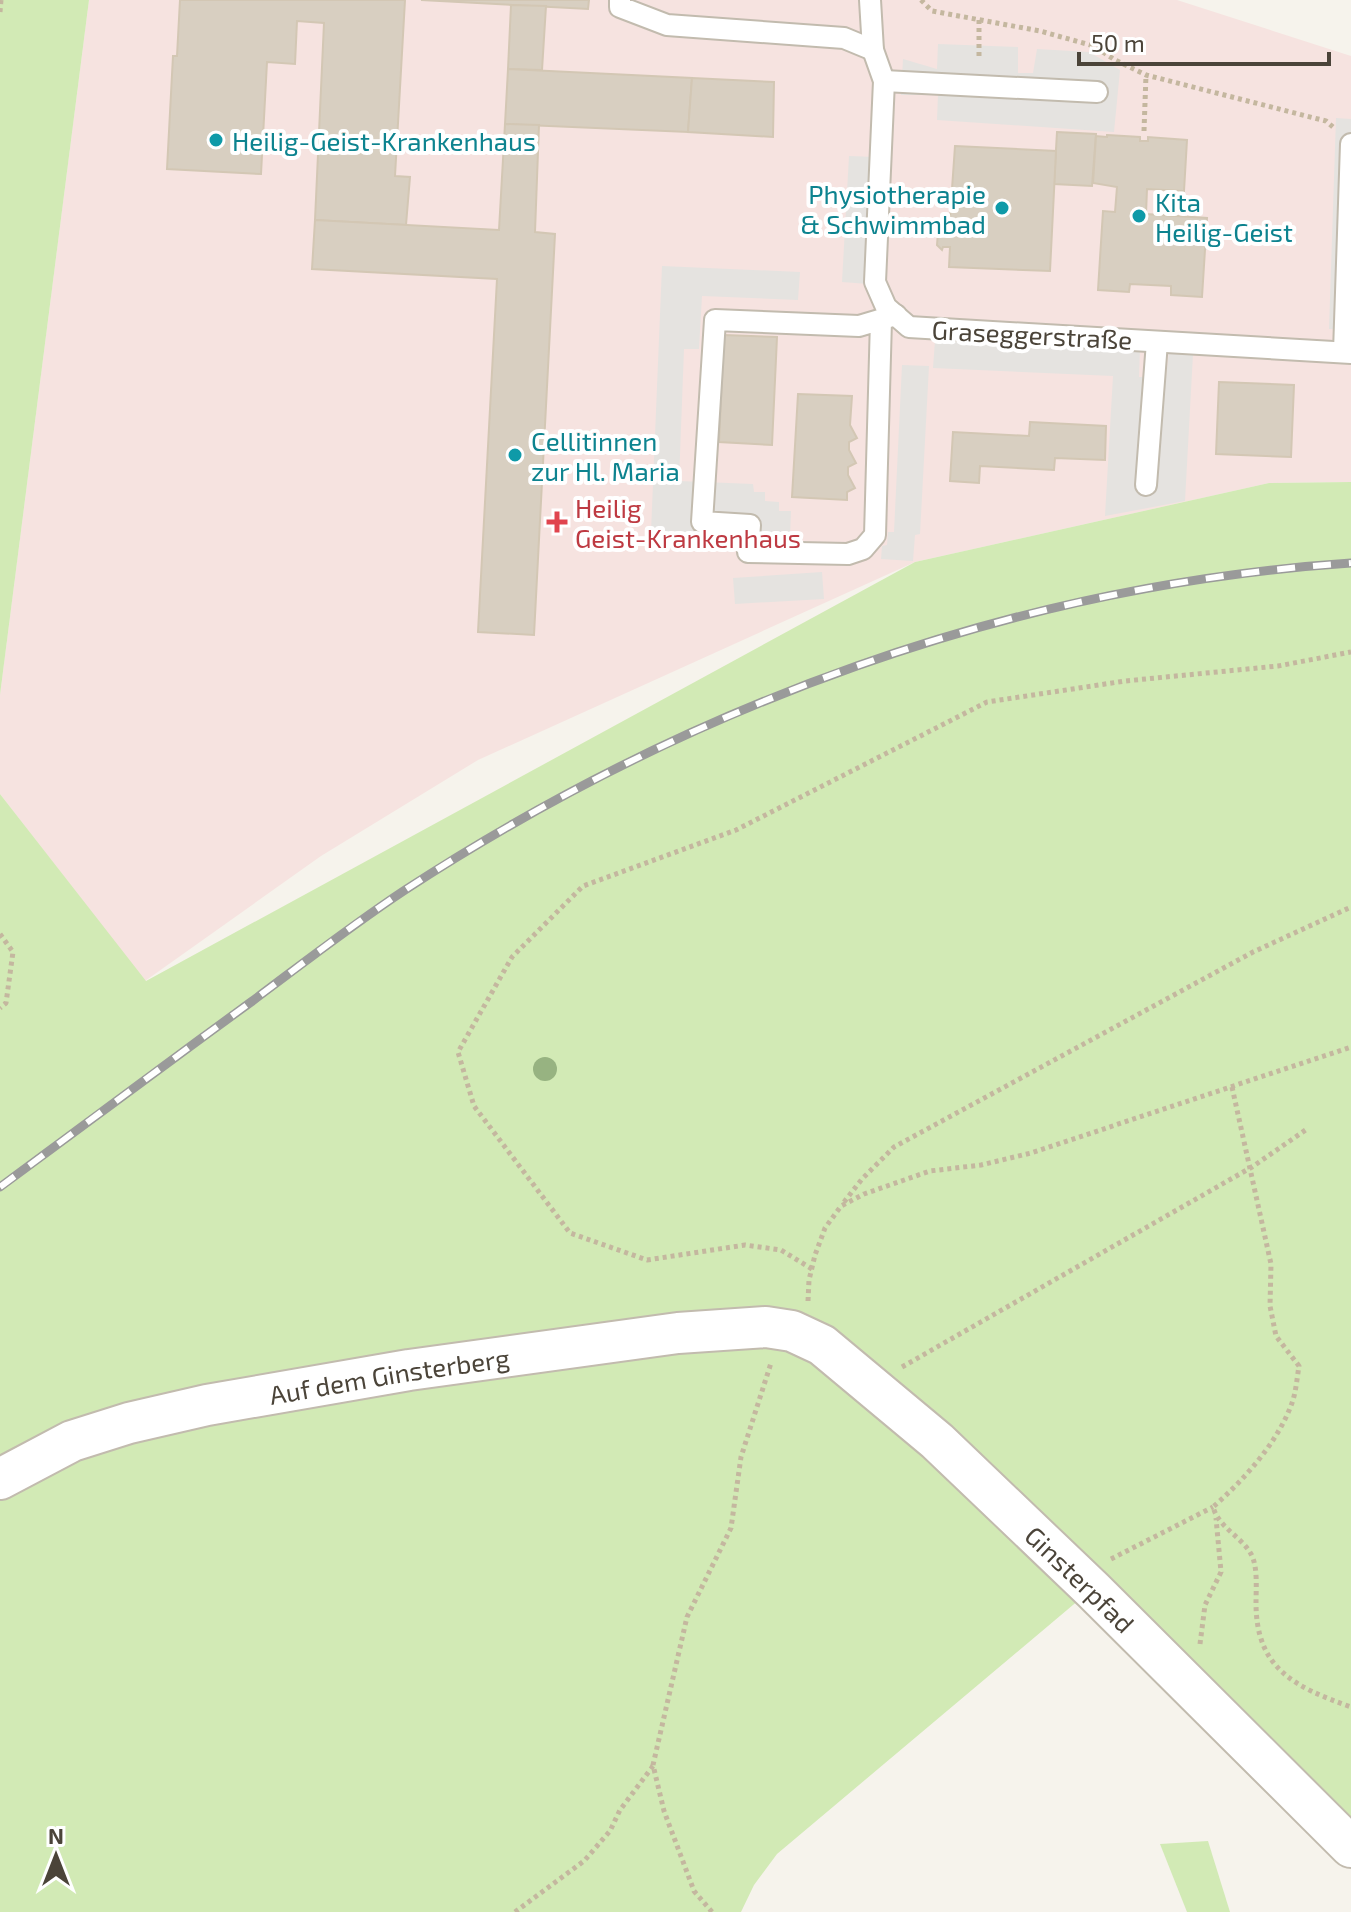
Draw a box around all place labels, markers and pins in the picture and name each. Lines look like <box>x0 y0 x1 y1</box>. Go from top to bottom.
place label: Heilig-Geist-Krankenhaus <box>232 125 536 156</box>
marker: Heilig-Geist-Krankenhaus <box>207 131 225 149</box>
place label: Physiotherapie & Schwimmbad <box>800 178 986 239</box>
place label: Kita Heilig-Geist <box>1155 186 1293 247</box>
marker: Physiotherapie & Schwimmbad <box>993 199 1011 217</box>
marker: Kita Heilig-Geist <box>1130 207 1148 225</box>
place label: Cellitinnen zur Hl. Maria <box>531 425 680 486</box>
marker: Cellitinnen zur Hl. Maria <box>506 446 524 464</box>
place label: Heilig Geist-Krankenhaus <box>575 492 801 553</box>
marker: Heilig Geist-Krankenhaus <box>546 511 568 533</box>

